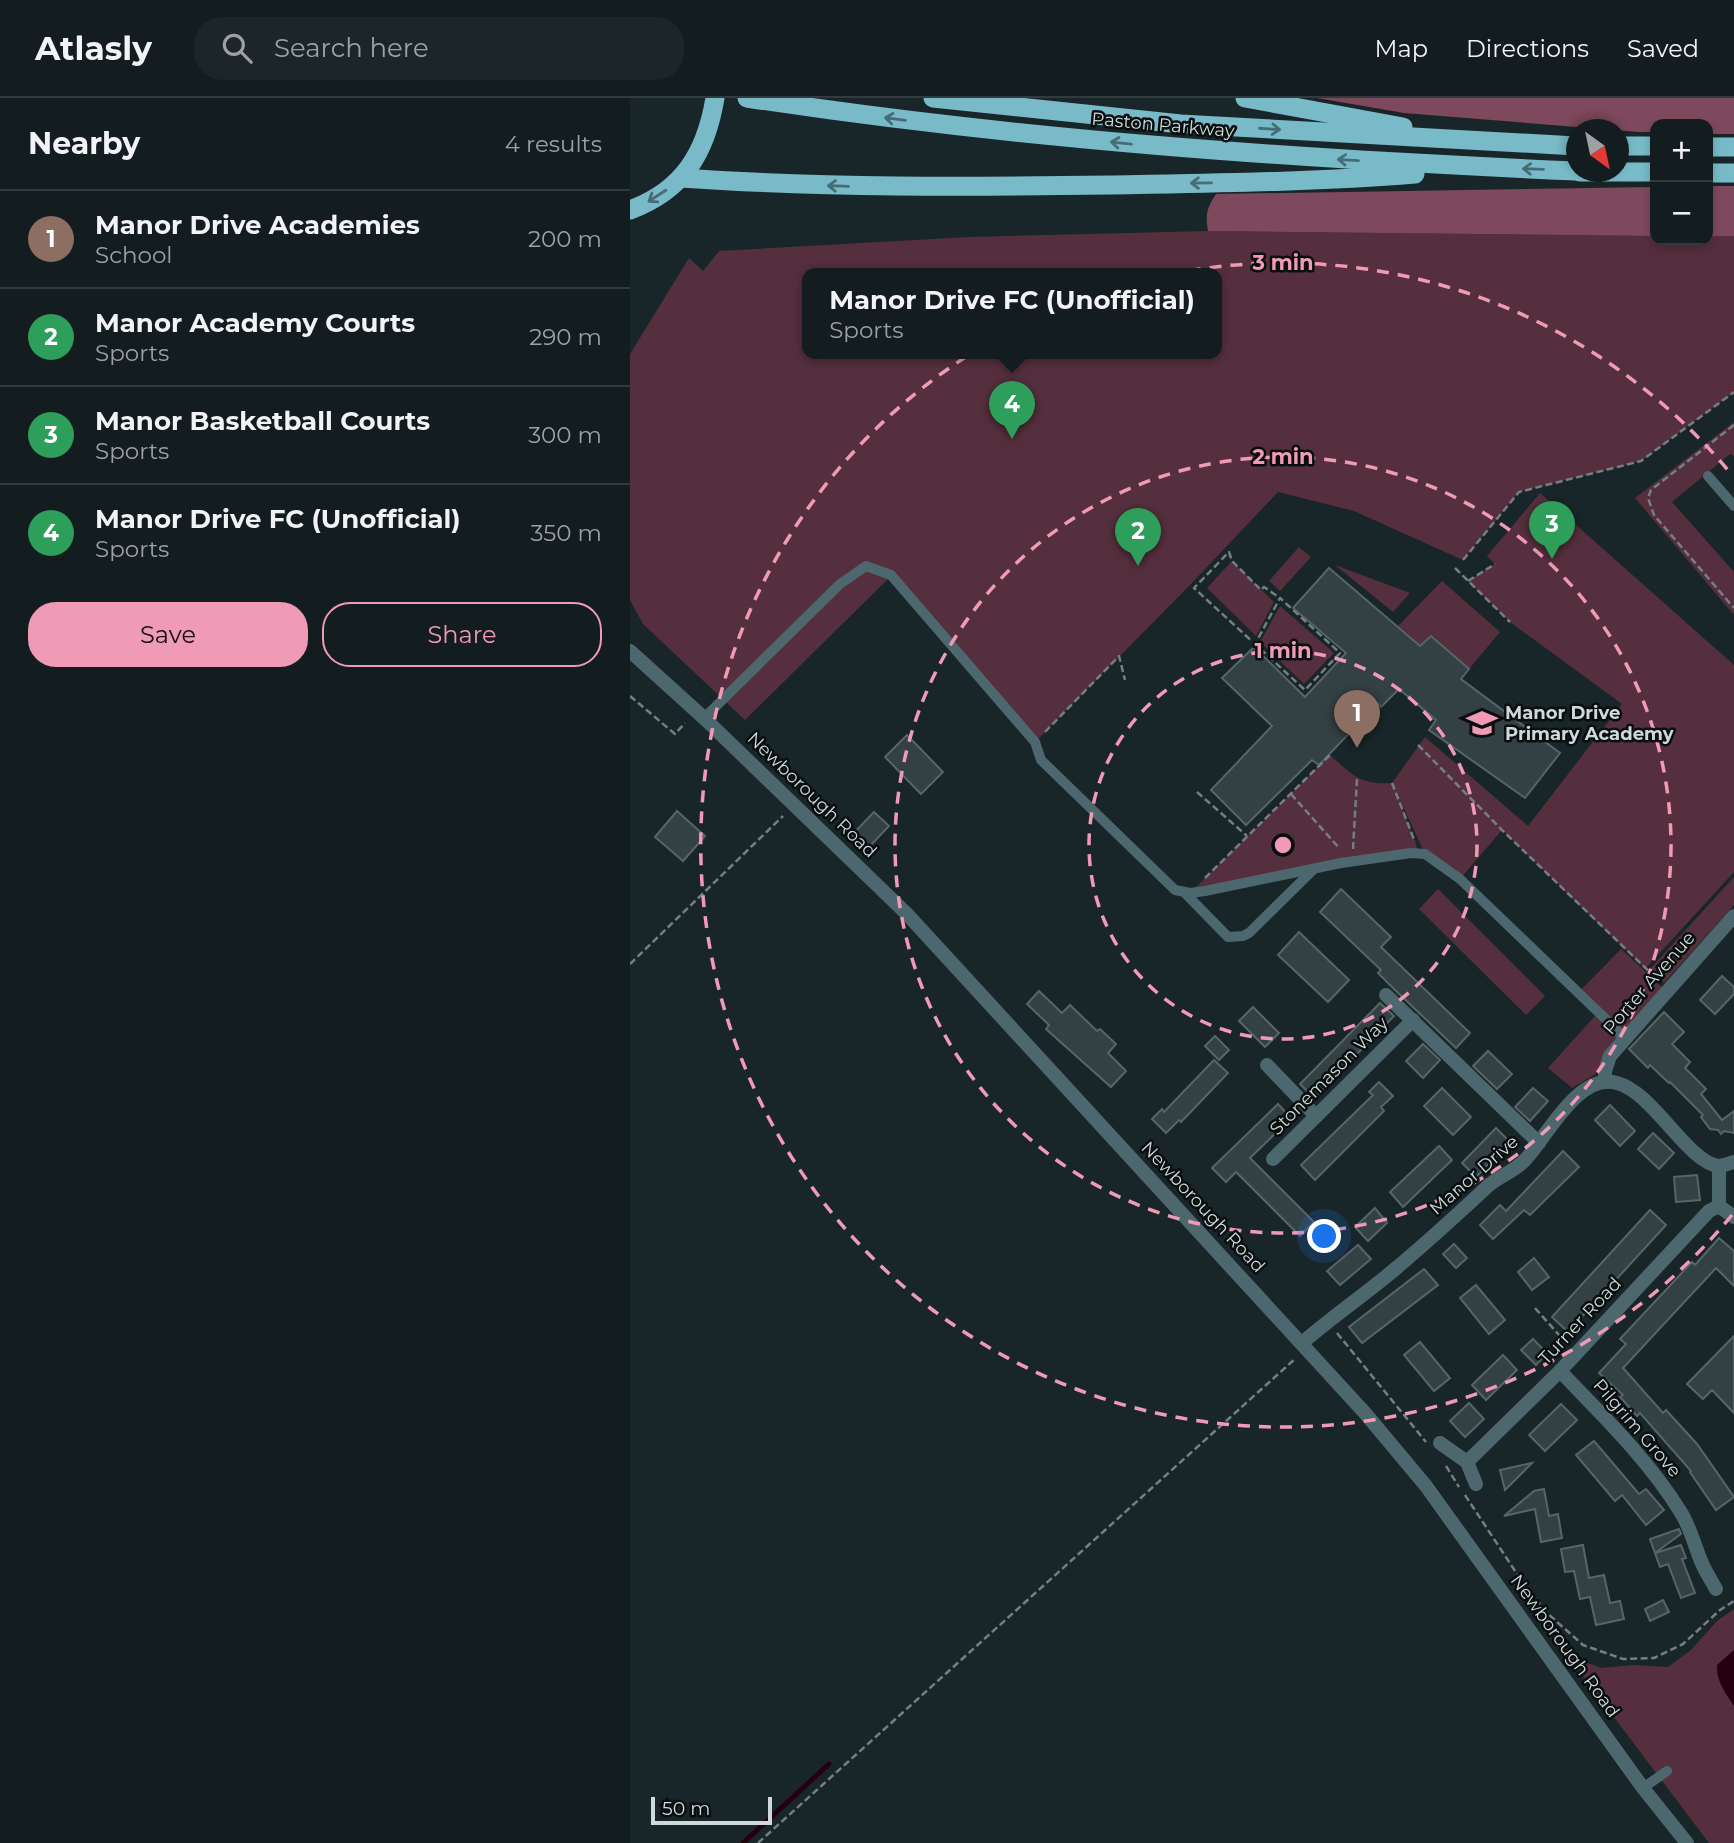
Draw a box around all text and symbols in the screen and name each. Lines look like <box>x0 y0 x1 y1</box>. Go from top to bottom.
search box <box>194 17 684 80</box>
text: Atlasly <box>35 28 152 68</box>
icon: search <box>218 29 256 67</box>
text: Search here <box>274 32 429 64</box>
text: Map <box>1375 34 1428 63</box>
text: Directions <box>1466 34 1589 63</box>
text: Saved <box>1627 34 1699 63</box>
street label: Paston Parkway <box>1091 108 1236 142</box>
one-way arrow <box>884 112 907 125</box>
north arrow <box>1566 119 1629 182</box>
map controls <box>1650 119 1713 245</box>
button: + <box>1650 119 1713 182</box>
one-way arrow <box>1258 123 1280 136</box>
text: Nearby <box>28 125 140 162</box>
text: 4 results <box>505 130 602 158</box>
one-way arrow <box>1110 136 1133 149</box>
one-way arrow <box>1337 154 1360 167</box>
one-way arrow <box>1522 163 1545 176</box>
one-way arrow <box>1190 176 1213 190</box>
one-way arrow <box>826 179 849 192</box>
button: − <box>1650 182 1713 245</box>
one-way arrow <box>648 189 667 204</box>
text: Manor Drive Academies <box>95 209 420 241</box>
text: 1 <box>46 225 56 253</box>
text: 200 m <box>528 225 602 253</box>
text: School <box>95 241 173 269</box>
text: 3 min <box>1251 250 1314 275</box>
popup <box>802 268 1222 359</box>
text: Manor Drive FC (Unofficial) <box>829 284 1195 316</box>
text: Manor Academy Courts <box>95 307 415 339</box>
text: Sports <box>829 316 903 344</box>
text: 2 <box>44 323 58 351</box>
text: 290 m <box>529 323 602 351</box>
text: Sports <box>95 339 169 367</box>
pin: 4 <box>989 381 1035 439</box>
text: Manor Basketball Courts <box>95 405 430 437</box>
text: 3 <box>44 421 58 449</box>
text: 300 m <box>528 421 602 449</box>
text: Sports <box>95 437 169 465</box>
text: 2 min <box>1252 444 1314 469</box>
pin: 3 <box>1529 501 1575 559</box>
text: Manor Drive FC (Unofficial) <box>95 503 461 535</box>
pin: 2 <box>1115 508 1161 566</box>
text: 4 <box>43 519 59 547</box>
text: 350 m <box>531 519 602 547</box>
text: Sports <box>95 535 169 563</box>
button: Save <box>28 602 308 667</box>
button: Share <box>322 602 602 667</box>
text: 1 min <box>1254 638 1312 663</box>
pin: 1 <box>1334 690 1380 748</box>
place label: Manor Drive Primary Academy <box>1505 702 1674 745</box>
school or university icon: Manor Drive Primary Academy <box>1465 706 1499 740</box>
street label: Newborough Road <box>743 728 881 862</box>
centre of rings <box>1271 833 1295 857</box>
street label: Porter Avenue <box>1598 927 1700 1039</box>
street label: Stonemason Way <box>1265 1012 1393 1140</box>
street label: Manor Drive <box>1425 1130 1523 1220</box>
street label: Newborough Road <box>1137 1137 1269 1277</box>
your location <box>1307 1219 1341 1253</box>
street label: Turner Road <box>1534 1273 1626 1369</box>
street label: Pilgrim Grove <box>1588 1374 1686 1482</box>
street label: Newborough Road <box>1506 1570 1624 1722</box>
scale bar <box>651 1794 772 1826</box>
text: 50 m <box>662 1797 710 1820</box>

